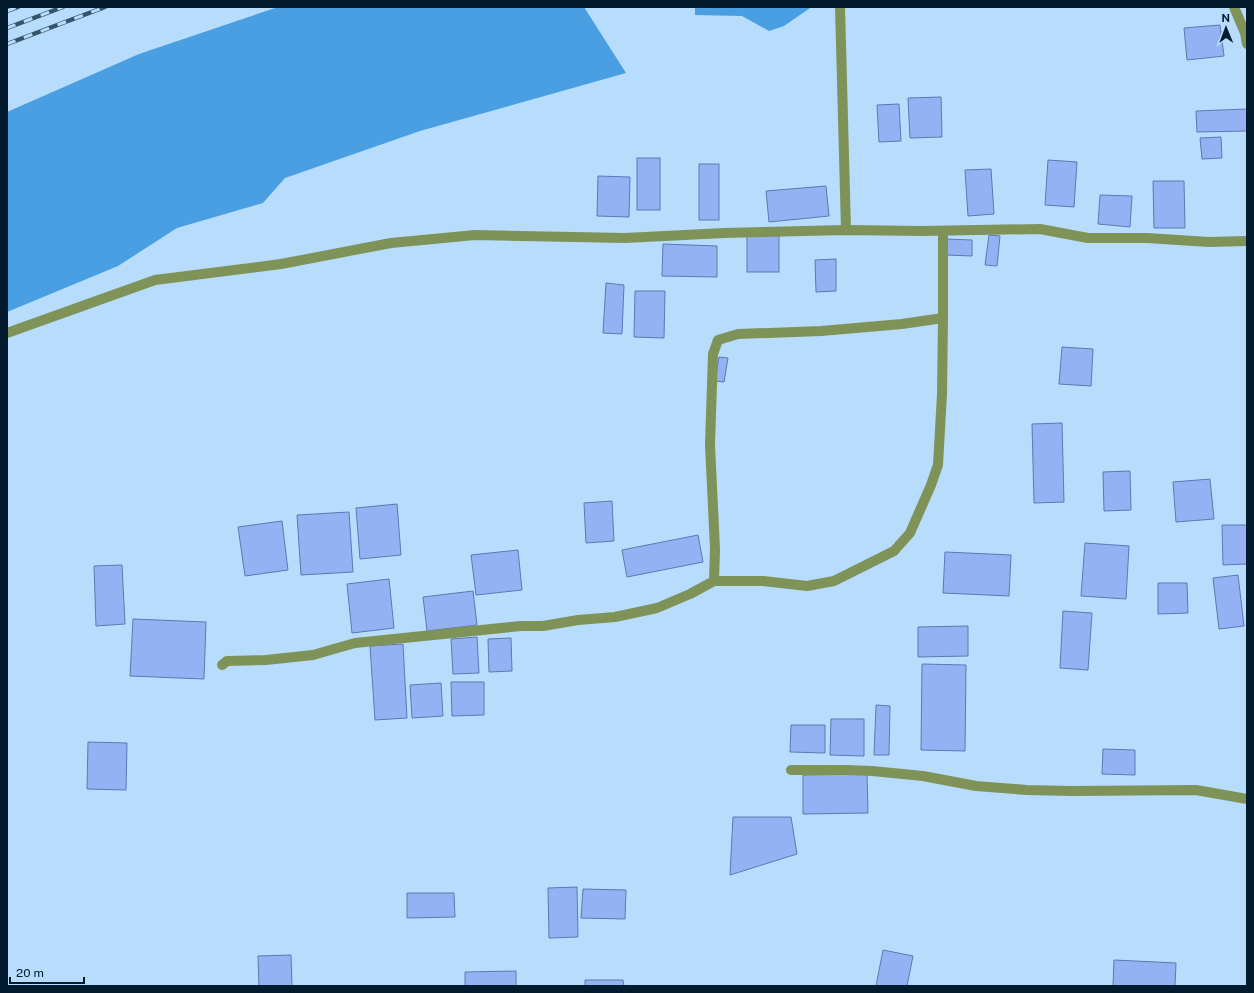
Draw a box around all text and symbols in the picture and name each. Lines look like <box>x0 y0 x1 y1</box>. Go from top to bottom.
north arrow <box>1206 8 1246 48</box>
text: N <box>1221 12 1230 24</box>
scale bar <box>10 959 84 985</box>
text: 20 m <box>16 966 44 980</box>

